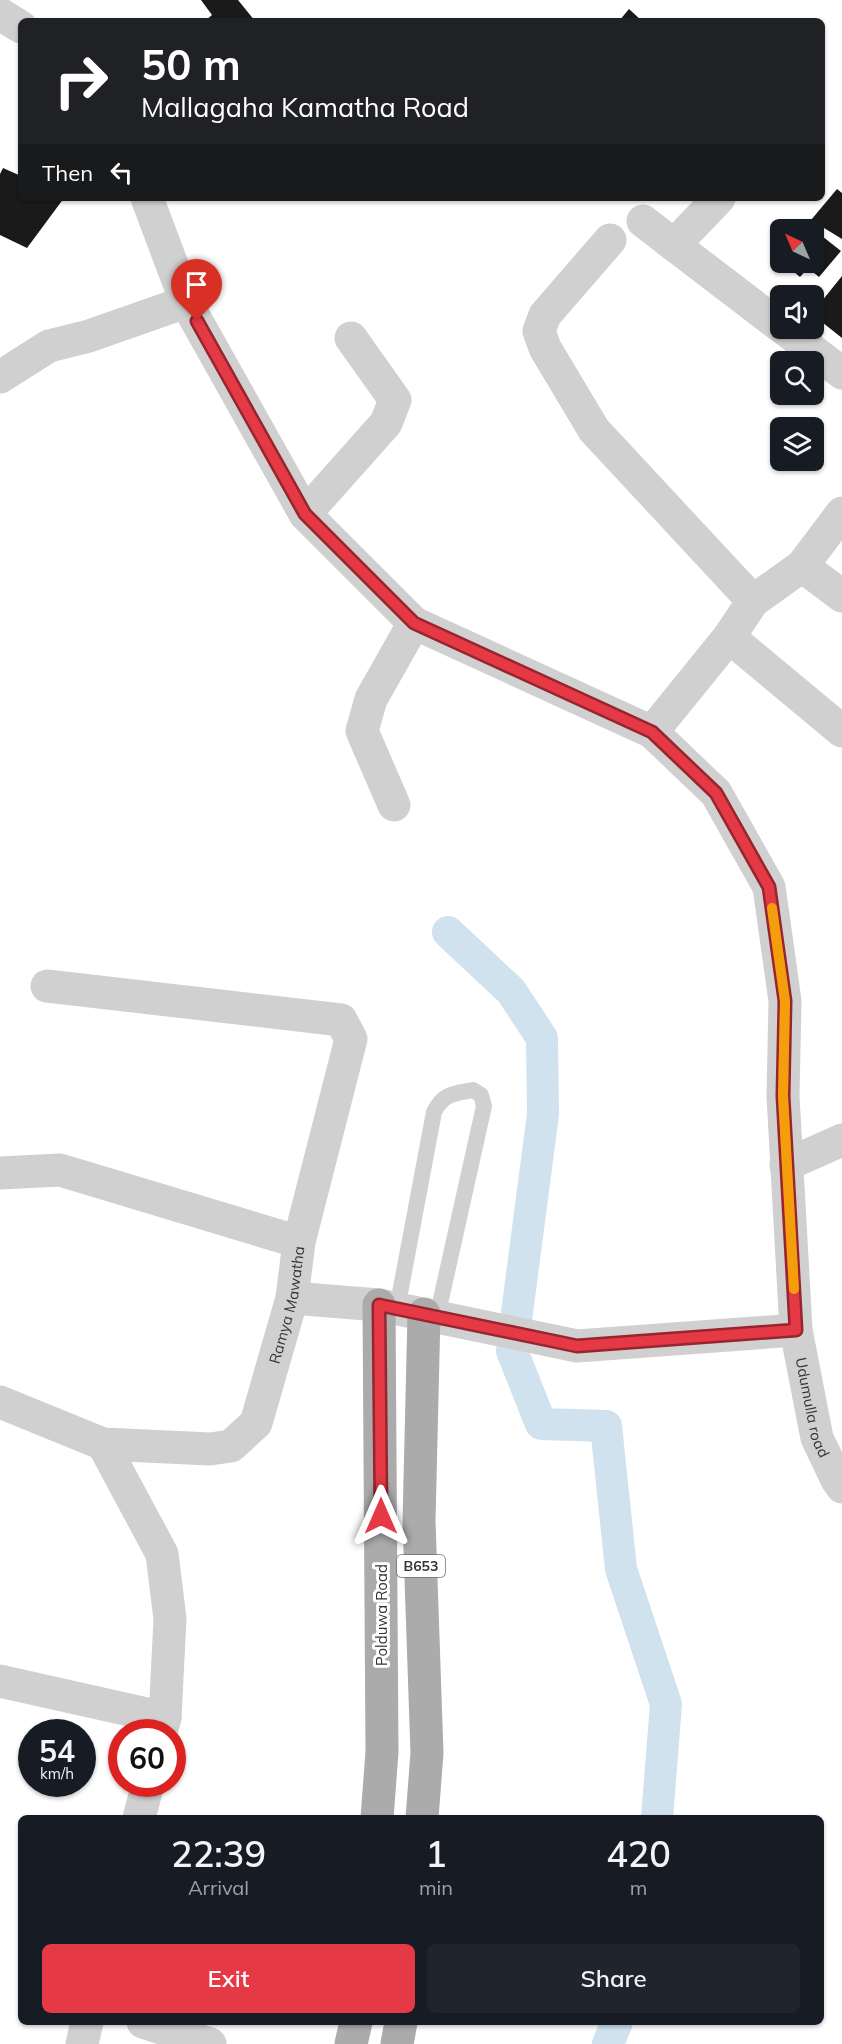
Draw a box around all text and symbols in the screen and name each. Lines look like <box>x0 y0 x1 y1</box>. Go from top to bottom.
text: 50 m <box>141 38 241 91</box>
icon: right <box>42 42 120 120</box>
text: Mallagaha Kamatha Road <box>141 90 469 124</box>
icon: left <box>105 156 138 189</box>
text: Then <box>42 159 93 187</box>
north arrow <box>770 219 824 273</box>
map controls <box>770 219 824 471</box>
pin <box>171 259 222 321</box>
icon: arrive <box>180 268 213 301</box>
button: sound <box>770 285 824 339</box>
button: search <box>770 351 824 405</box>
button: layers <box>770 417 824 471</box>
street label: Ramya Mawatha <box>264 1245 308 1366</box>
street label: Udumulla road <box>792 1355 834 1460</box>
position arrow <box>349 1484 413 1548</box>
road number: B653 <box>397 1555 445 1577</box>
street label: Polduwa Road <box>372 1564 391 1666</box>
speed limit sign: 60 <box>108 1719 186 1797</box>
text: 54 <box>39 1732 75 1770</box>
text: km/h <box>40 1764 74 1783</box>
text: 22:39 <box>171 1831 266 1876</box>
text: 1 <box>425 1831 447 1876</box>
text: 420 <box>606 1831 671 1876</box>
text: Arrival <box>188 1875 249 1900</box>
text: min <box>419 1875 453 1900</box>
text: m <box>630 1875 647 1900</box>
button: Exit <box>42 1944 415 2013</box>
button: Share <box>427 1944 800 2013</box>

